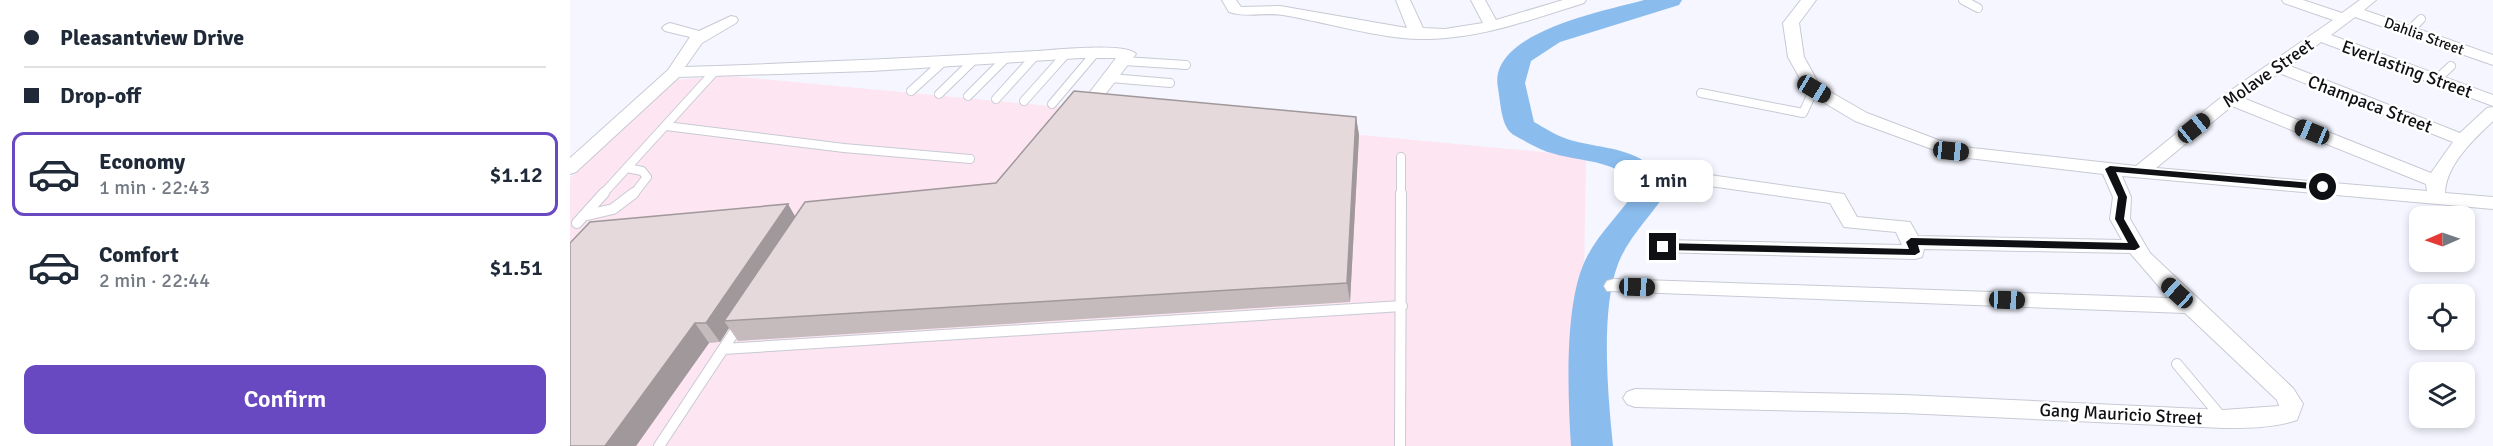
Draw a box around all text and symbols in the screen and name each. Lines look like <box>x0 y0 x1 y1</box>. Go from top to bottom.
street label: Dahlia Street <box>2382 13 2466 59</box>
text: Pleasantview Drive <box>60 24 244 51</box>
street label: Molave Street <box>2218 34 2318 112</box>
street label: Everlasting Street <box>2339 35 2475 103</box>
street label: Champaca Street <box>2305 70 2435 138</box>
car <box>1794 72 1834 106</box>
text: Drop-off <box>60 82 141 109</box>
car <box>2174 110 2214 146</box>
car <box>2292 117 2332 147</box>
car <box>1932 140 1970 162</box>
icon: car <box>27 147 81 201</box>
text: Economy <box>99 148 185 175</box>
callout: 1 min <box>1614 160 1712 202</box>
text: $1.12 <box>489 161 543 188</box>
text: 1 min <box>1640 168 1687 193</box>
route start <box>2309 173 2336 200</box>
text: 1 min · 22:43 <box>99 175 210 200</box>
north arrow <box>2409 206 2475 272</box>
map controls <box>2409 206 2475 428</box>
route end <box>1649 233 1676 260</box>
icon: car <box>27 240 81 294</box>
text: Comfort <box>99 241 179 268</box>
text: $1.51 <box>489 254 543 281</box>
text: 2 min · 22:44 <box>99 268 210 293</box>
car <box>2158 274 2196 312</box>
car <box>1619 277 1655 297</box>
button: locate <box>2409 284 2475 350</box>
car <box>1989 290 2025 310</box>
button: layers <box>2409 362 2475 428</box>
button: Confirm <box>24 365 546 434</box>
street label: Gang Mauricio Street <box>2039 399 2203 429</box>

